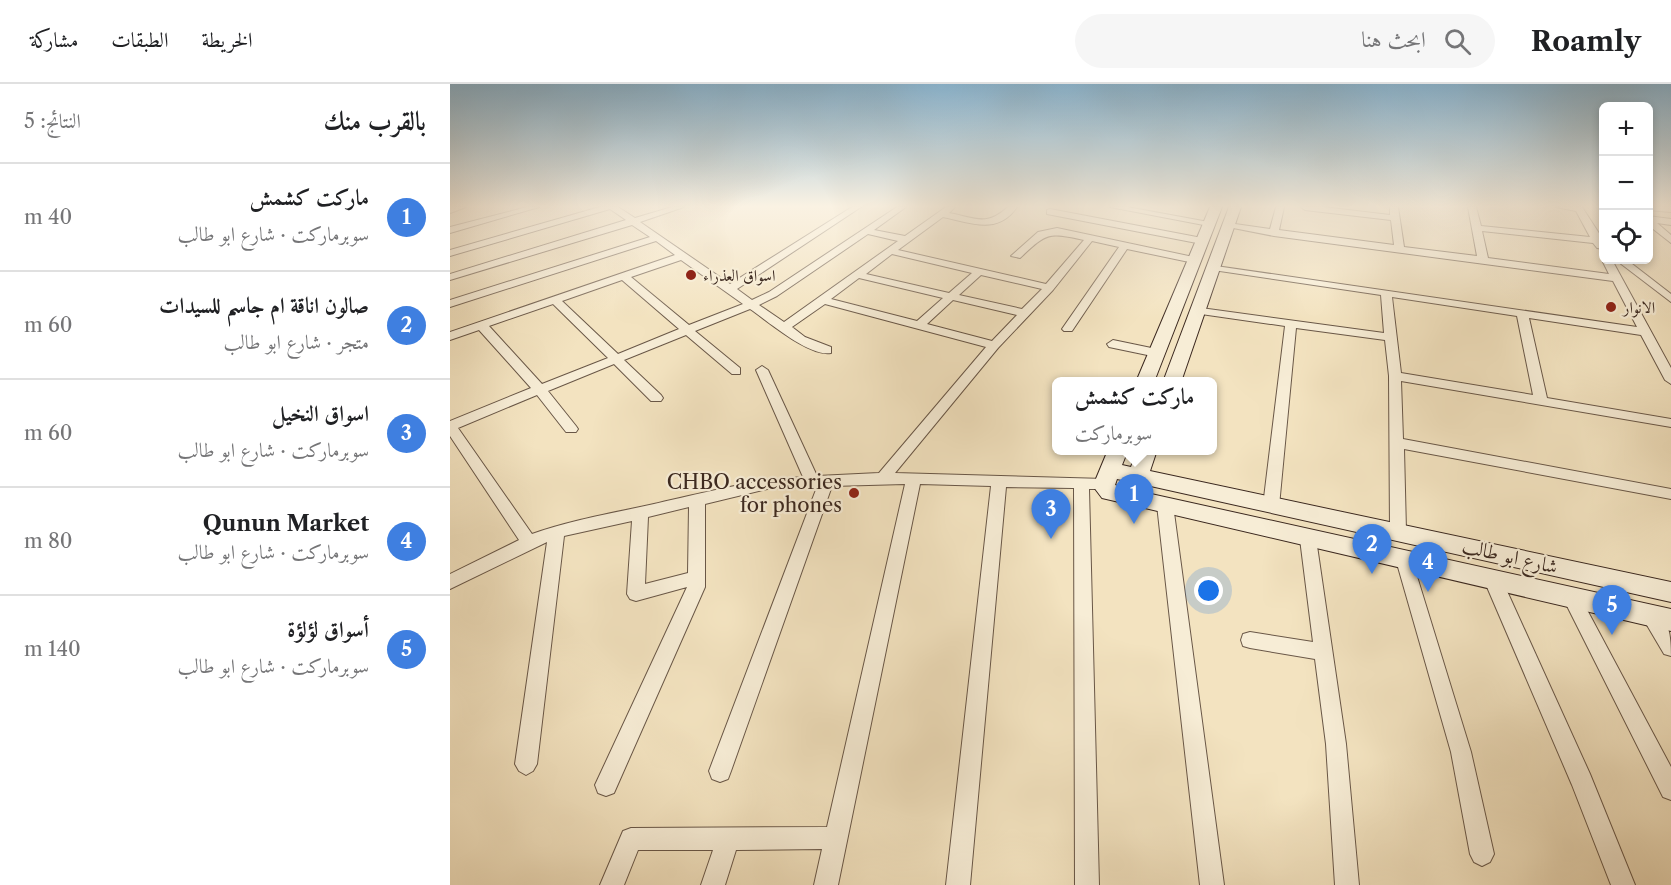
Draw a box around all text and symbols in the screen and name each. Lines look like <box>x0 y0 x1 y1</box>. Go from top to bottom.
search box <box>1075 14 1495 68</box>
text: Roamly <box>1531 24 1641 58</box>
icon: search <box>1441 25 1474 58</box>
text: ابحث هنا <box>1361 26 1426 53</box>
text: مشاركة <box>30 27 78 52</box>
text: الطبقات <box>111 27 168 52</box>
text: الخريطة <box>201 27 253 52</box>
map controls <box>1599 102 1653 264</box>
button: + <box>1599 102 1653 156</box>
text: بالقرب منك <box>323 105 426 137</box>
text: النتائج: 5 <box>24 109 81 133</box>
button: − <box>1599 156 1653 210</box>
text: ماركت كشمش <box>249 184 369 211</box>
text: 40 m <box>24 205 72 229</box>
text: 1 <box>402 205 411 229</box>
button: locate <box>1599 210 1653 264</box>
text: سوبرماركت · شارع ابو طالب <box>178 222 369 246</box>
place label: اسواق العذراء <box>703 265 775 286</box>
marker: اسواق العذراء <box>684 268 698 282</box>
text: صالون اناقة ام جاسم للسيدات <box>159 292 369 319</box>
place label: الانوار <box>1621 297 1655 318</box>
marker: الانوار <box>1604 300 1618 314</box>
text: 60 m <box>24 313 72 337</box>
text: 2 <box>401 313 412 337</box>
text: متجر · شارع ابو طالب <box>224 330 369 354</box>
popup <box>1052 377 1217 455</box>
text: ماركت كشمش <box>1075 383 1194 410</box>
text: اسواق النخيل <box>272 400 369 427</box>
text: 60 m <box>24 421 72 445</box>
text: 3 <box>401 421 412 445</box>
text: سوبرماركت <box>1075 421 1152 445</box>
text: سوبرماركت · شارع ابو طالب <box>178 438 369 462</box>
place label: CHBO accessories for phones <box>667 470 842 517</box>
pin: 1 <box>1114 474 1154 524</box>
marker: CHBO accessories for phones <box>847 486 861 500</box>
pin: 3 <box>1032 490 1070 539</box>
text: Qunun Market <box>203 510 369 537</box>
pin: 2 <box>1352 524 1392 574</box>
text: 80 m <box>24 529 73 553</box>
text: 4 <box>401 529 412 553</box>
street label: شارع ابو طالب <box>1458 533 1560 585</box>
text: سوبرماركت · شارع ابو طالب <box>178 540 369 564</box>
pin: 4 <box>1408 542 1448 592</box>
your location <box>1194 576 1223 605</box>
pin: 5 <box>1592 586 1632 635</box>
text: أسواق لؤلؤة <box>287 616 369 643</box>
text: 140 m <box>24 637 81 661</box>
text: 5 <box>401 637 412 661</box>
text: سوبرماركت · شارع ابو طالب <box>178 654 369 678</box>

